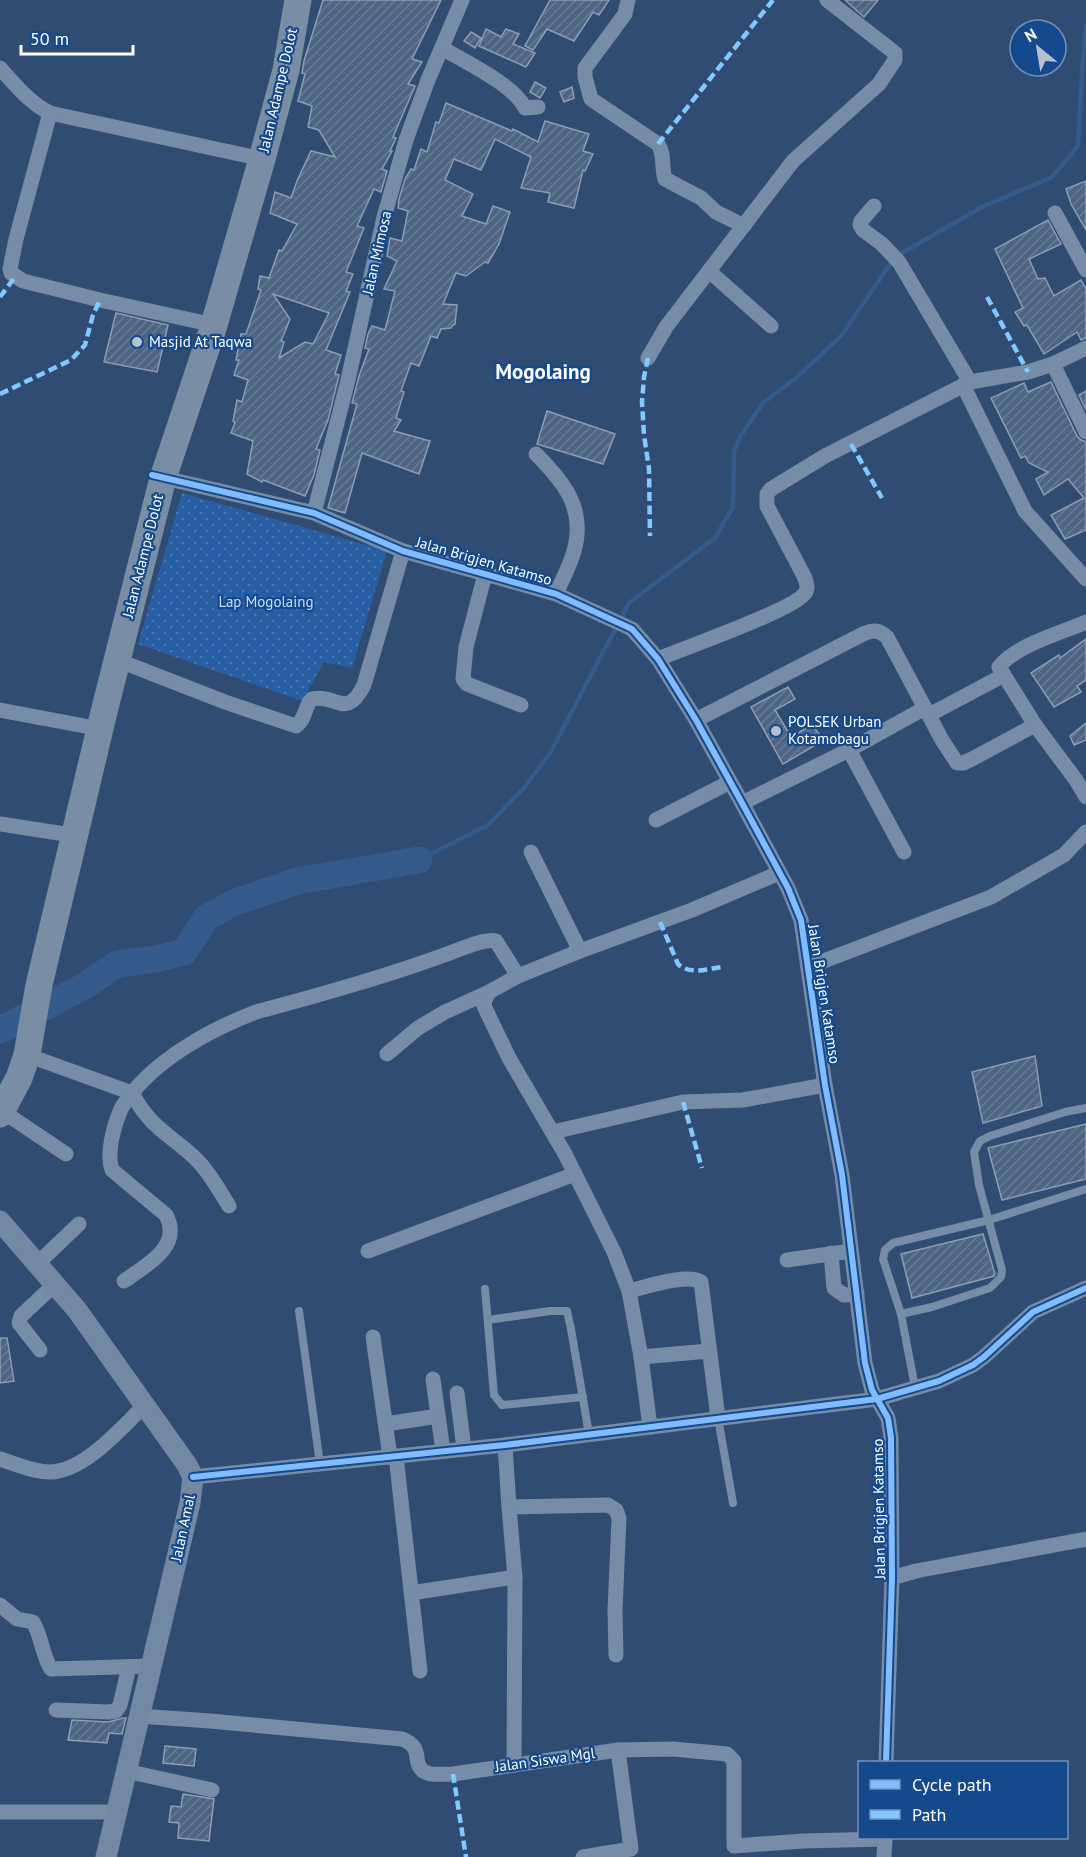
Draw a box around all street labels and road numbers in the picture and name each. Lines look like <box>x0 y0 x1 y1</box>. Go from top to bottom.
street label: Jalan Adampe Dolot <box>254 26 301 155</box>
street label: Jalan Mimosa <box>357 209 395 298</box>
street label: Jalan Adampe Dolot <box>118 492 167 621</box>
street label: Jalan Brigjen Katamso <box>413 532 554 589</box>
street label: Jalan Brigjen Katamso <box>804 922 845 1065</box>
street label: Jalan Brigjen Katamso <box>868 1438 889 1581</box>
street label: Jalan Amal <box>166 1492 199 1564</box>
street label: Jalan Siswa Mgl <box>493 1743 597 1776</box>

